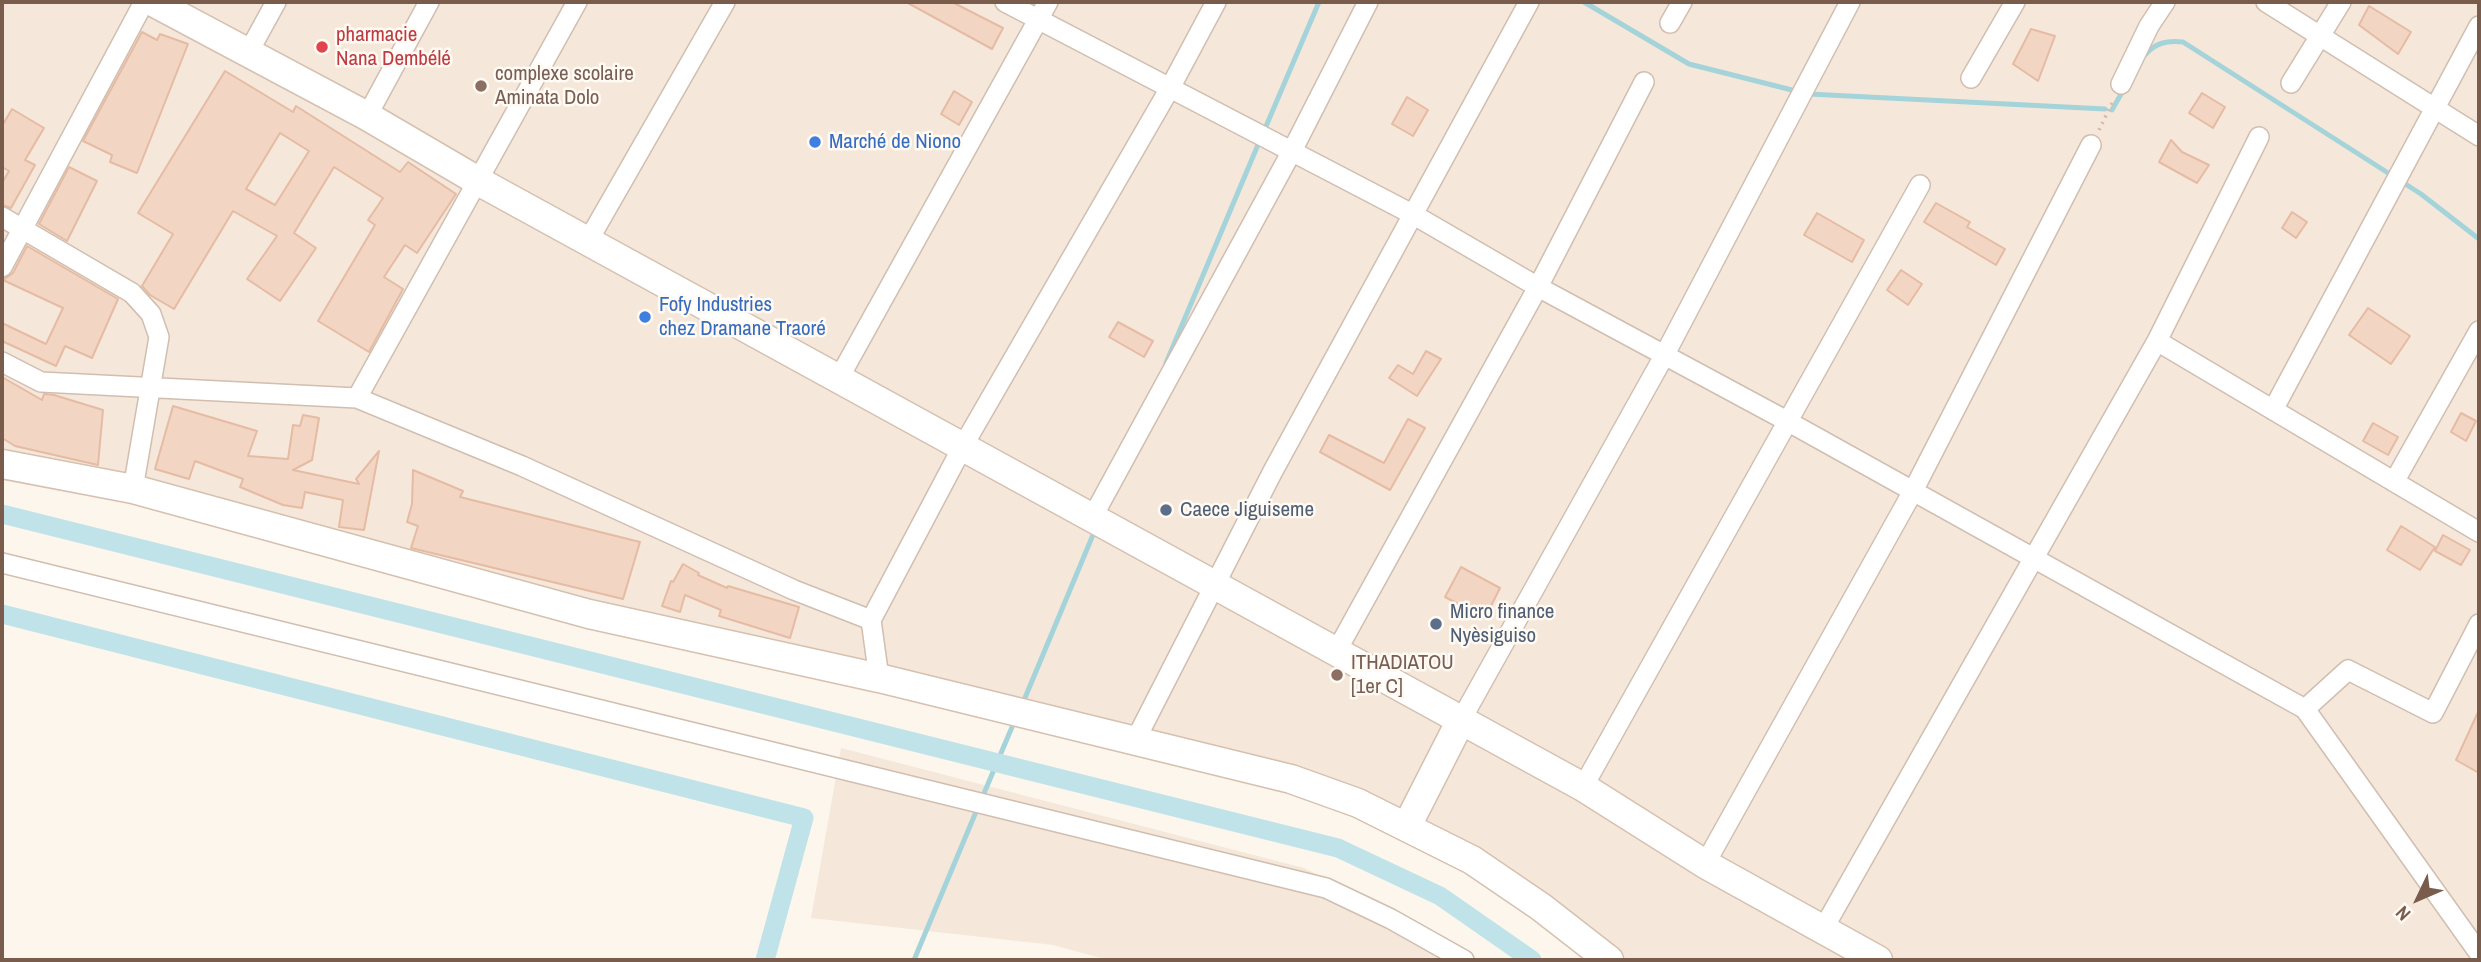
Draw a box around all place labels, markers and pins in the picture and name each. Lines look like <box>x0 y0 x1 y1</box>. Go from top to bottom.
place label: pharmacie Nana Dembélé <box>336 22 451 72</box>
marker: pharmacie Nana Dembélé <box>314 39 330 55</box>
place label: complexe scolaire Aminata Dolo <box>495 61 634 111</box>
marker: complexe scolaire Aminata Dolo <box>473 78 489 94</box>
place label: Marché de Niono <box>829 129 961 155</box>
marker: Marché de Niono <box>807 134 823 150</box>
place label: Fofy Industries chez Dramane Traoré <box>659 292 826 342</box>
marker: Fofy Industries chez Dramane Traoré <box>637 309 653 325</box>
place label: Caece Jiguiseme <box>1180 497 1314 523</box>
marker: Caece Jiguiseme <box>1158 502 1174 518</box>
place label: Micro finance Nyèsiguiso <box>1450 599 1554 649</box>
marker: Micro finance Nyèsiguiso <box>1428 616 1444 632</box>
place label: ITHADIATOU [1er C] <box>1351 650 1454 700</box>
marker: ITHADIATOU [1er C] <box>1329 667 1345 683</box>

